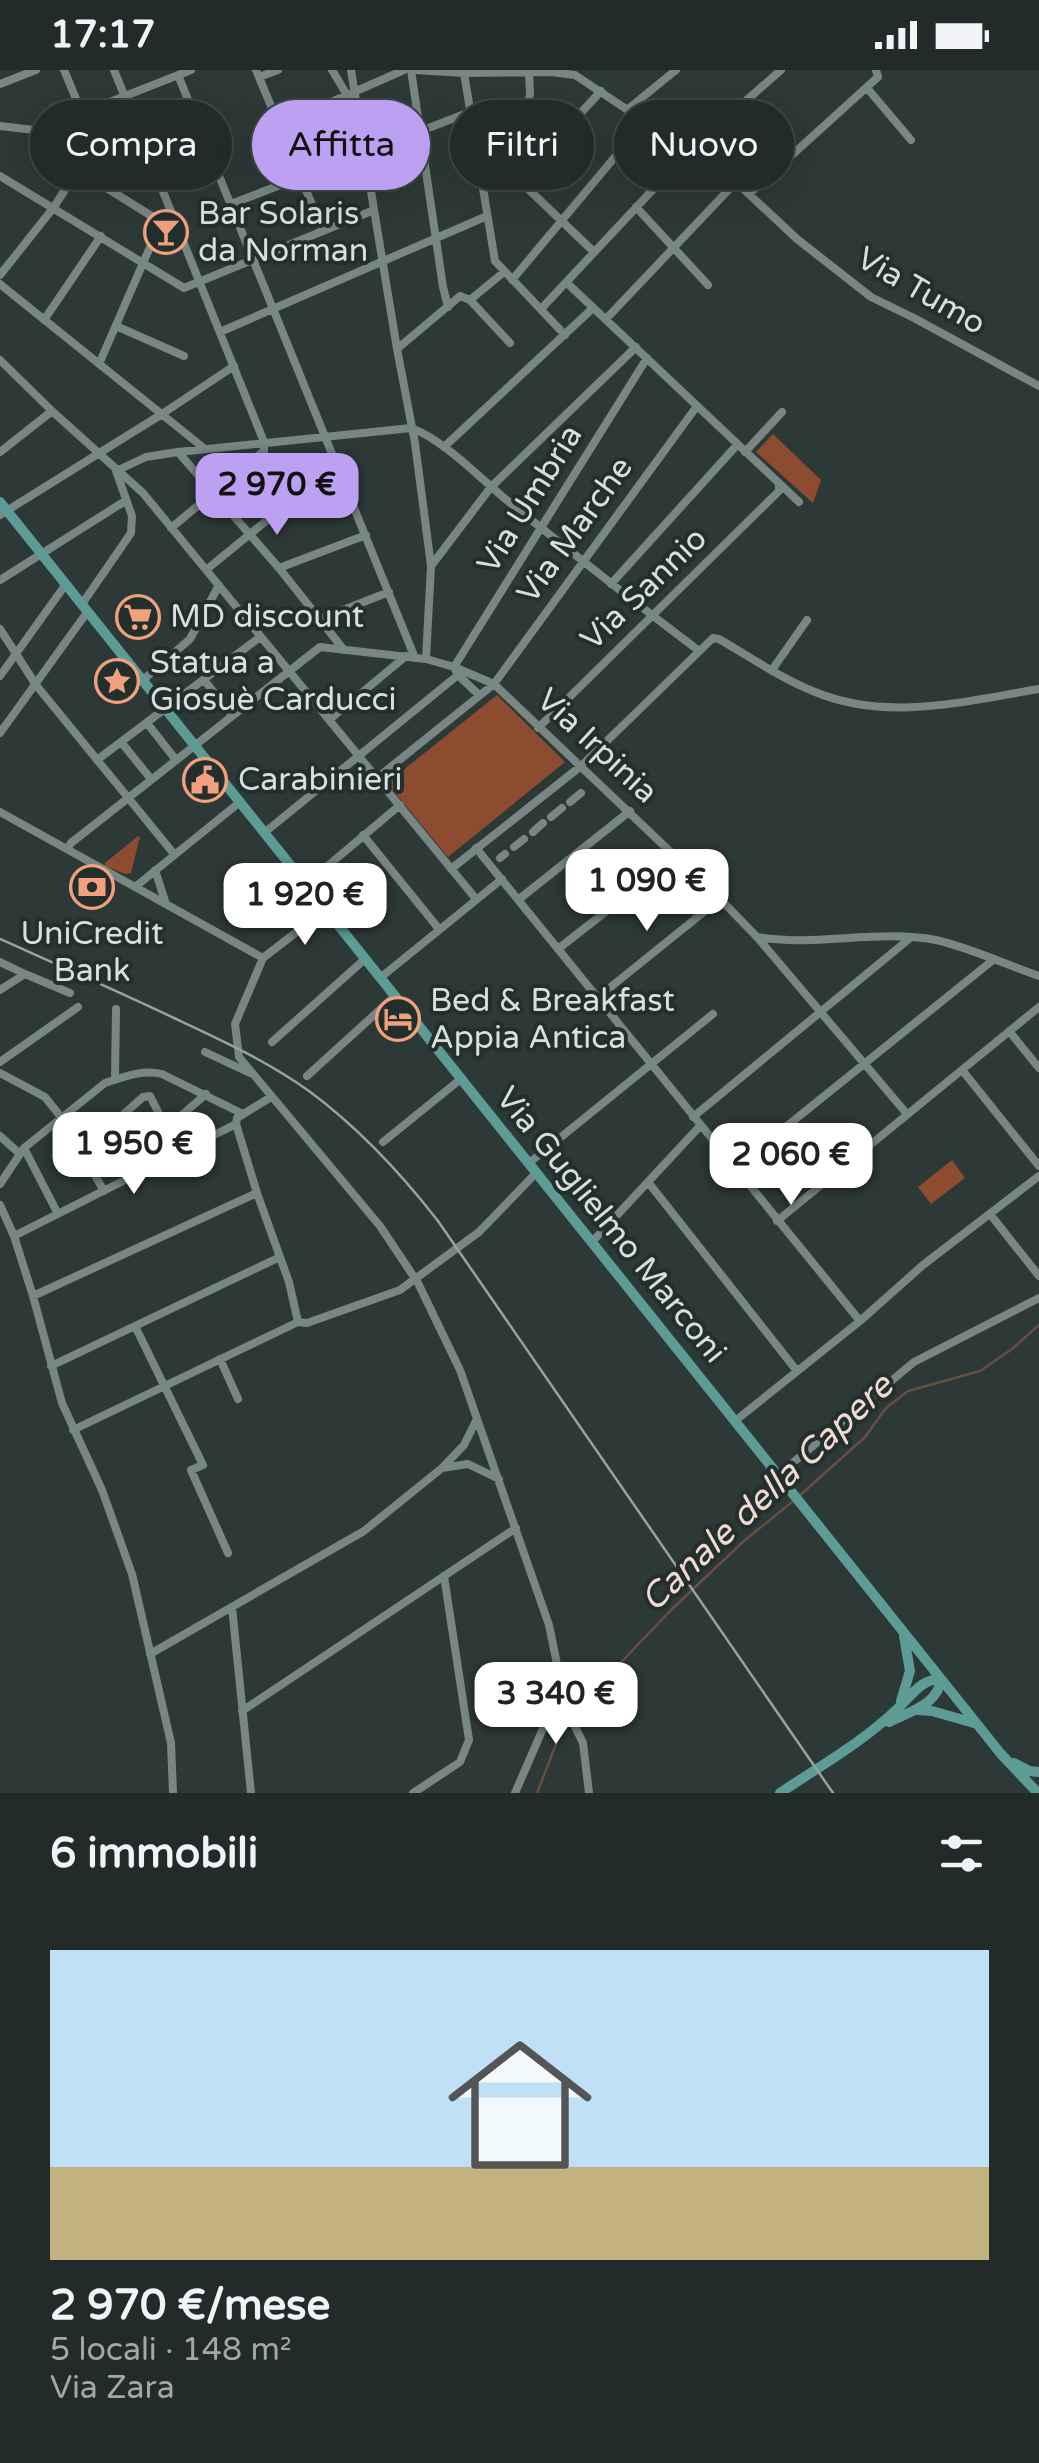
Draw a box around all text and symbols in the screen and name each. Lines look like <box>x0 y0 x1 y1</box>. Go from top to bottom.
text: 17:17 <box>50 12 155 58</box>
chip: Compra <box>30 100 232 190</box>
chip: Affitta <box>252 100 430 190</box>
chip: Filtri <box>450 100 594 190</box>
chip: Nuovo <box>614 100 794 190</box>
place label: Bar Solaris da Norman <box>198 195 368 270</box>
bar icon: Bar Solaris da Norman <box>143 209 189 255</box>
street label: Via Tumo <box>850 239 992 343</box>
street label: Via Umbria <box>469 418 591 580</box>
street label: Via Marche <box>509 449 641 611</box>
pin: 2 970 € <box>185 453 369 538</box>
text: 2 970 € <box>218 466 336 504</box>
street label: Via Sannio <box>573 520 715 658</box>
supermarket icon: MD discount <box>115 594 161 640</box>
place label: MD discount <box>170 598 364 636</box>
place label: Statua a Giosuè Carducci <box>150 644 397 719</box>
place icon: Statua a Giosuè Carducci <box>94 658 140 704</box>
street label: Via Irpinia <box>529 681 665 811</box>
public building icon: Carabinieri <box>182 757 228 803</box>
place label: Carabinieri <box>238 761 402 799</box>
pin: 1 090 € <box>555 849 739 934</box>
text: 1 090 € <box>588 862 706 900</box>
pin: 1 920 € <box>213 863 397 948</box>
bank icon: UniCredit Bank <box>69 864 115 910</box>
text: 1 920 € <box>246 876 364 914</box>
place label: UniCredit Bank <box>20 915 164 990</box>
place label: Bed & Breakfast Appia Antica <box>430 982 675 1057</box>
hotel icon: Bed & Breakfast Appia Antica <box>375 996 421 1042</box>
street label: Via Guglielmo Marconi <box>488 1079 734 1371</box>
pin: 1 950 € <box>42 1112 226 1197</box>
pin: 2 060 € <box>699 1123 883 1208</box>
text: 1 950 € <box>75 1125 193 1163</box>
text: 2 060 € <box>732 1136 850 1174</box>
water label: Canale della Capere <box>632 1364 903 1621</box>
pin: 3 340 € <box>464 1662 648 1747</box>
text: 3 340 € <box>497 1675 615 1713</box>
icon: filters <box>934 1826 989 1881</box>
text: 6 immobili <box>50 1828 258 1879</box>
icon: home <box>430 2015 610 2195</box>
text: 2 970 €/mese <box>50 2280 330 2331</box>
text: 5 locali · 148 m² <box>50 2331 292 2369</box>
text: Via Zara <box>50 2369 175 2407</box>

